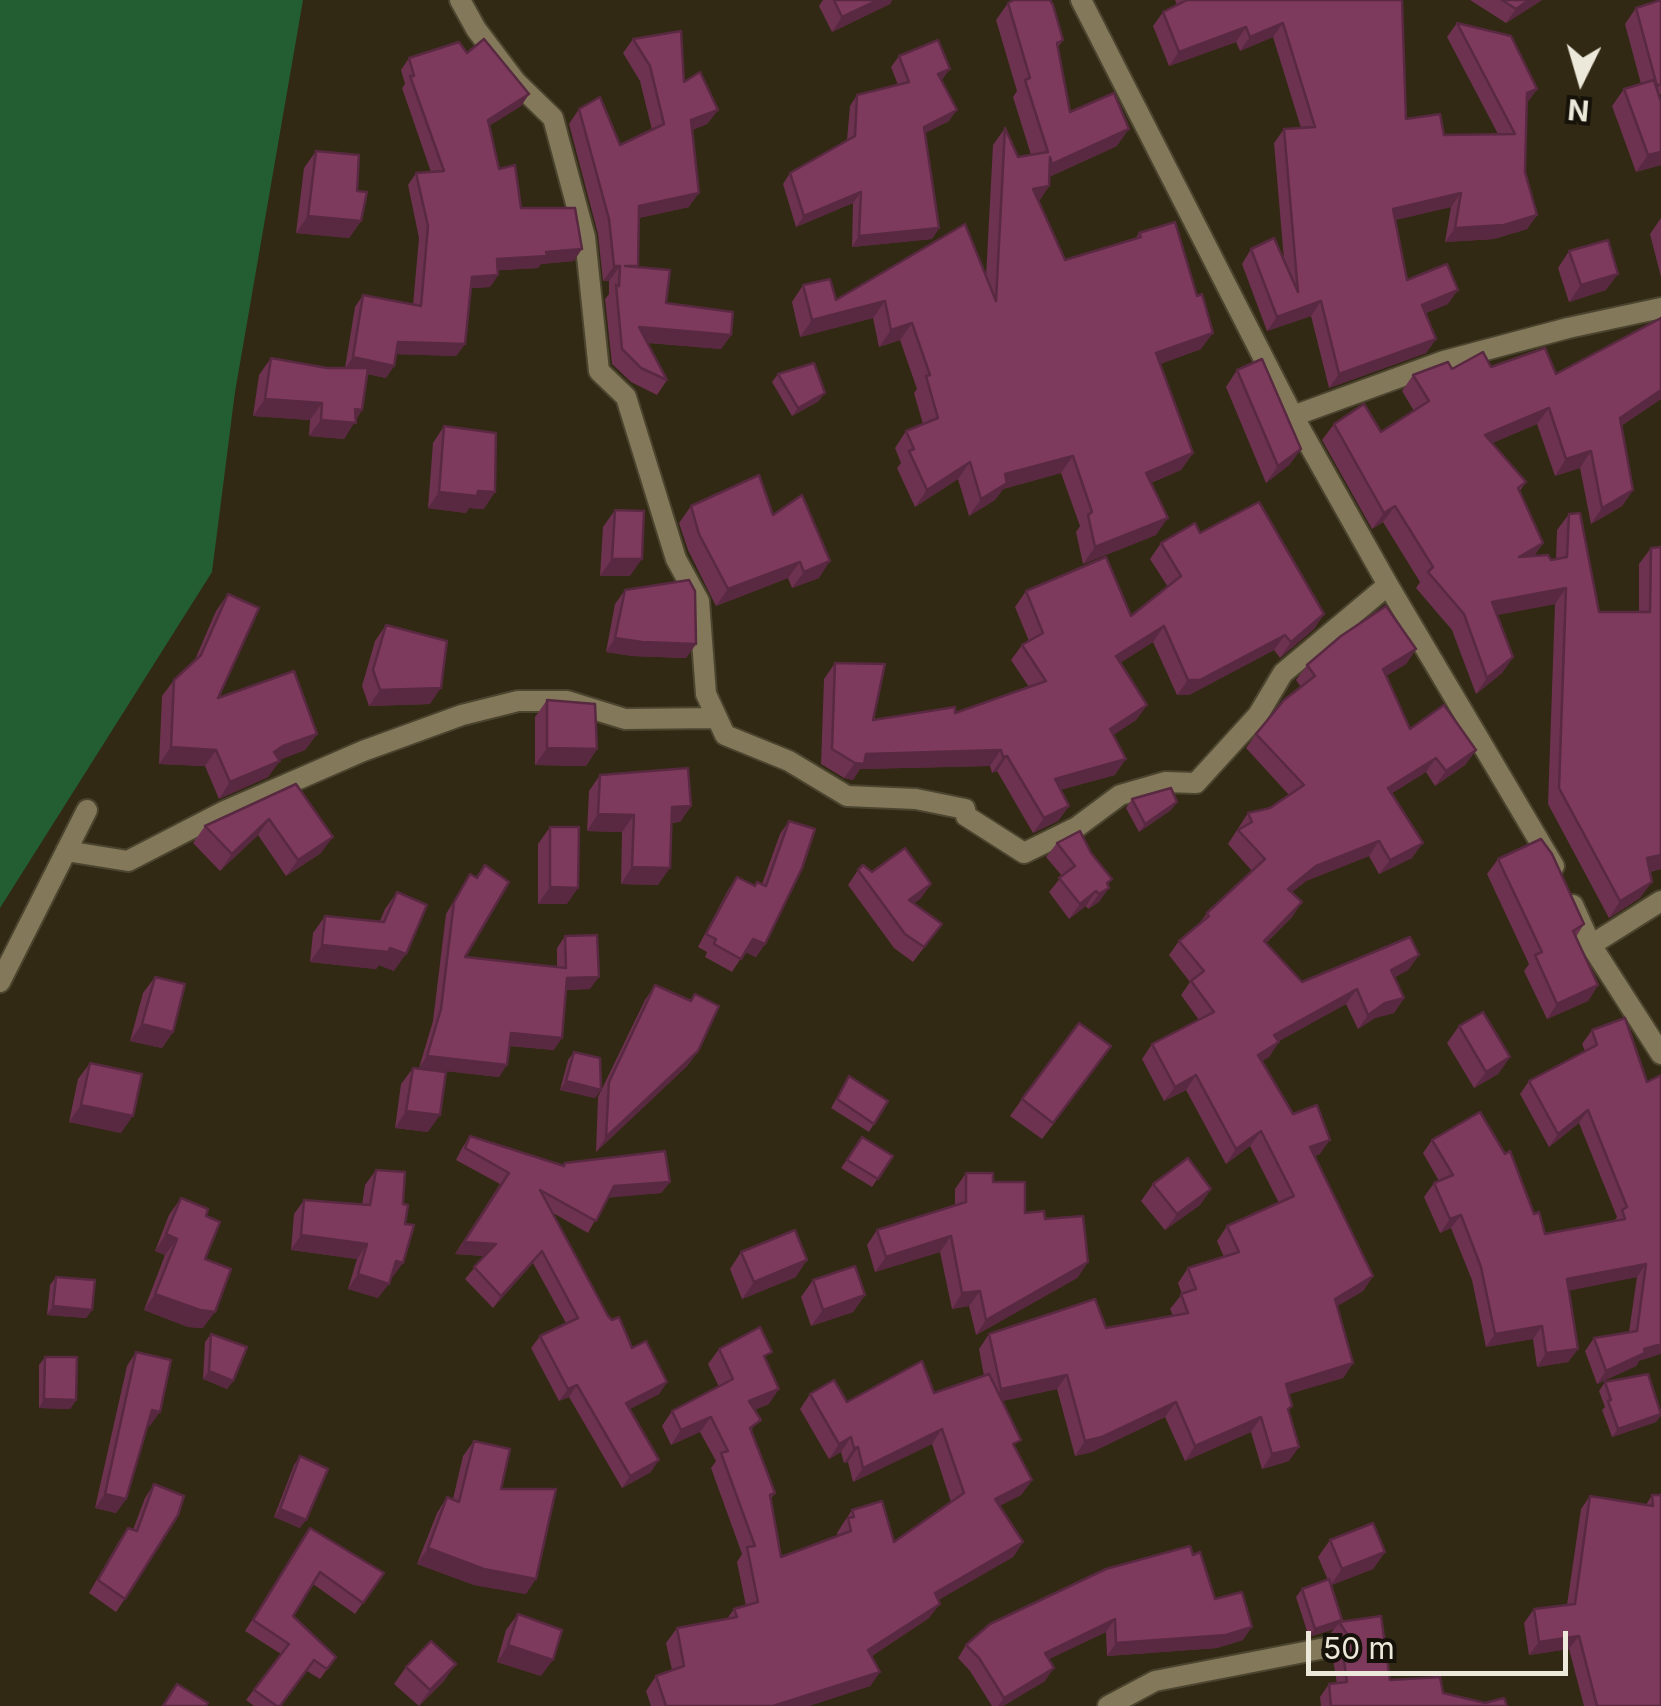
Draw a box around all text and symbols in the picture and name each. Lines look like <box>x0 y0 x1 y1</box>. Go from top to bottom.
north arrow <box>1531 30 1631 130</box>
text: N <box>1566 92 1590 128</box>
scale bar <box>1311 1611 1574 1673</box>
text: 50 m <box>1323 1630 1395 1666</box>

